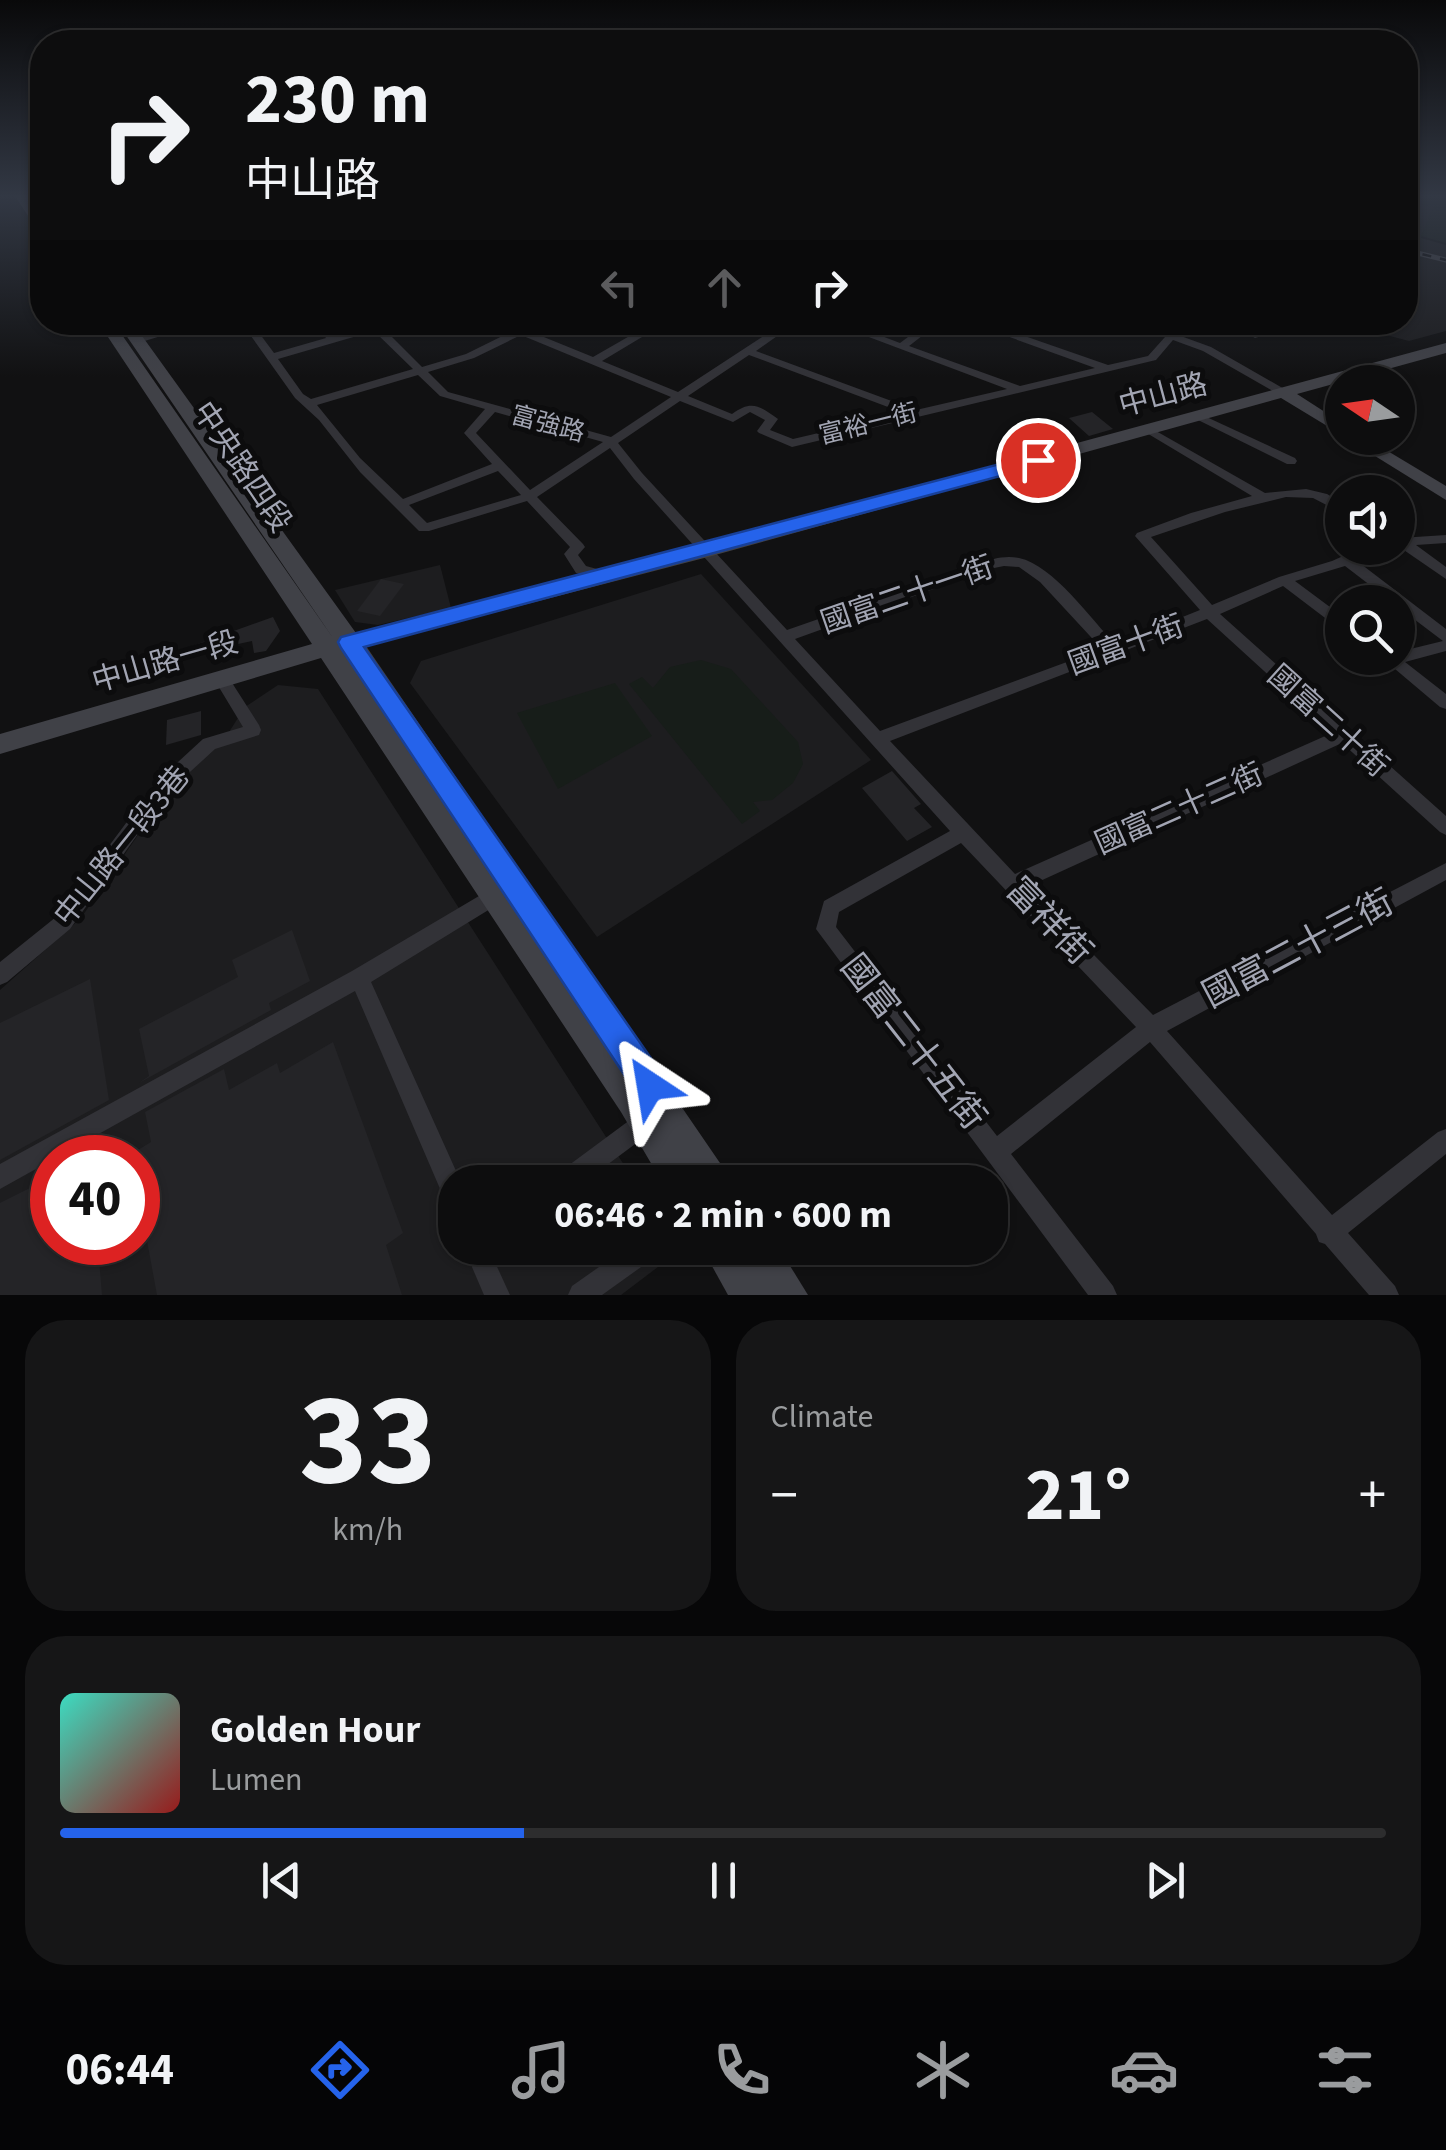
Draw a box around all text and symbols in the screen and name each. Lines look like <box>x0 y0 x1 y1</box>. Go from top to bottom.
text: 230 m <box>245 50 430 150</box>
icon: right <box>80 70 210 200</box>
text: 中山路 <box>245 149 380 213</box>
icon: left <box>592 260 647 315</box>
icon: ahead <box>697 260 752 315</box>
icon: right <box>802 260 857 315</box>
street label: 中山路 <box>1114 363 1212 427</box>
north arrow <box>1325 365 1415 455</box>
map controls <box>1325 365 1415 675</box>
street label: 中央路四段 <box>182 393 302 541</box>
street label: 富裕一街 <box>815 394 921 454</box>
street label: 富強路 <box>507 397 589 451</box>
pin <box>996 418 1081 503</box>
icon: arrive <box>1011 433 1066 488</box>
button: sound <box>1325 475 1415 565</box>
street label: 國富二十一街 <box>815 545 999 645</box>
button: search <box>1325 585 1415 675</box>
street label: 國富十街 <box>1062 604 1190 686</box>
street label: 中山路一段 <box>87 621 243 703</box>
street label: 國富二十街 <box>1258 655 1398 787</box>
street label: 國富二十二街 <box>1088 753 1270 865</box>
street label: 中山路一段3巷 <box>44 757 200 935</box>
street label: 富祥街 <box>995 866 1103 976</box>
street label: 國富二十三街 <box>1194 878 1402 1020</box>
street label: 國富二十五街 <box>829 944 997 1140</box>
position arrow <box>598 1034 702 1138</box>
speed limit sign: 40 <box>30 1135 160 1265</box>
text: 06:46 · 2 min · 600 m <box>554 1188 892 1242</box>
text: 33 <box>299 1349 436 1534</box>
text: Climate <box>771 1394 873 1440</box>
text: 21° <box>1025 1442 1132 1549</box>
text: − <box>771 1457 798 1535</box>
text: + <box>1359 1457 1386 1535</box>
text: km/h <box>332 1507 403 1553</box>
text: Golden Hour <box>210 1703 420 1757</box>
text: Lumen <box>210 1757 303 1803</box>
icon: previous <box>254 1853 309 1908</box>
icon: pause <box>696 1853 751 1908</box>
icon: next <box>1138 1853 1193 1908</box>
icon: directions <box>305 2035 375 2105</box>
icon: music <box>506 2035 576 2105</box>
icon: phone <box>707 2035 777 2105</box>
icon: climate <box>908 2035 978 2105</box>
icon: car <box>1109 2035 1179 2105</box>
icon: filters <box>1310 2035 1380 2105</box>
text: 06:44 <box>66 2038 174 2102</box>

